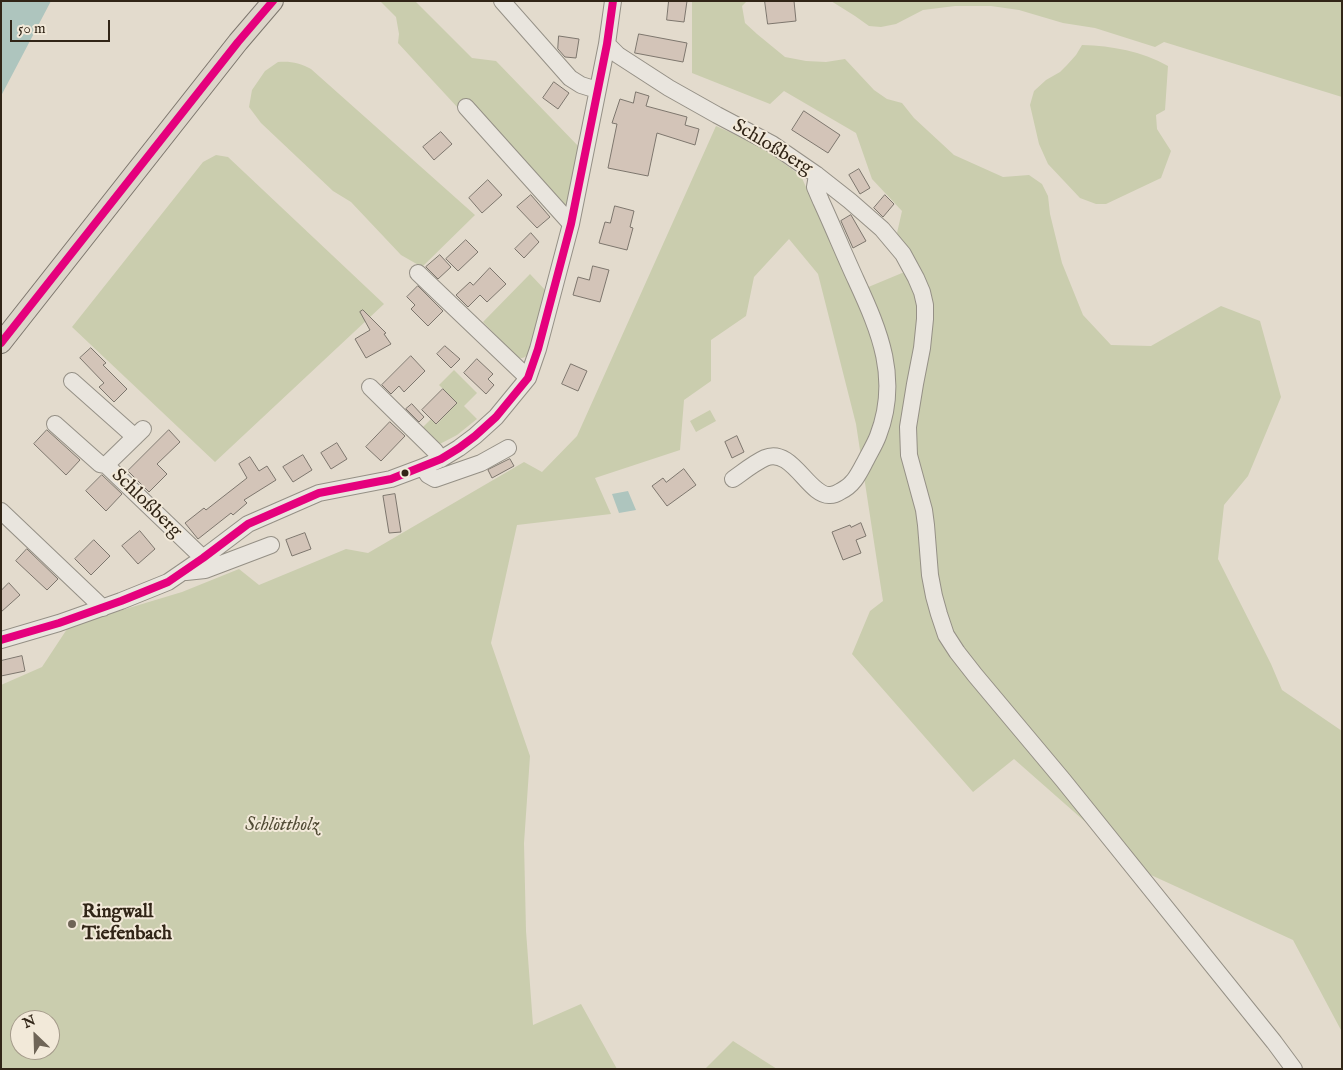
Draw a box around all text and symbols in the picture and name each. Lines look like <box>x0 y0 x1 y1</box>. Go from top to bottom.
scale bar <box>12 10 112 42</box>
text: 50 m <box>18 19 46 38</box>
street label: Schloßberg <box>728 115 816 181</box>
street label: Schloßberg <box>106 465 186 543</box>
unlabelled marker <box>400 468 410 478</box>
park label: Schlöttholz <box>245 815 319 837</box>
place label: Ringwall Tiefenbach <box>82 902 172 946</box>
marker: Ringwall Tiefenbach <box>66 918 78 930</box>
north arrow <box>10 1010 60 1060</box>
text: N <box>20 1012 39 1033</box>

